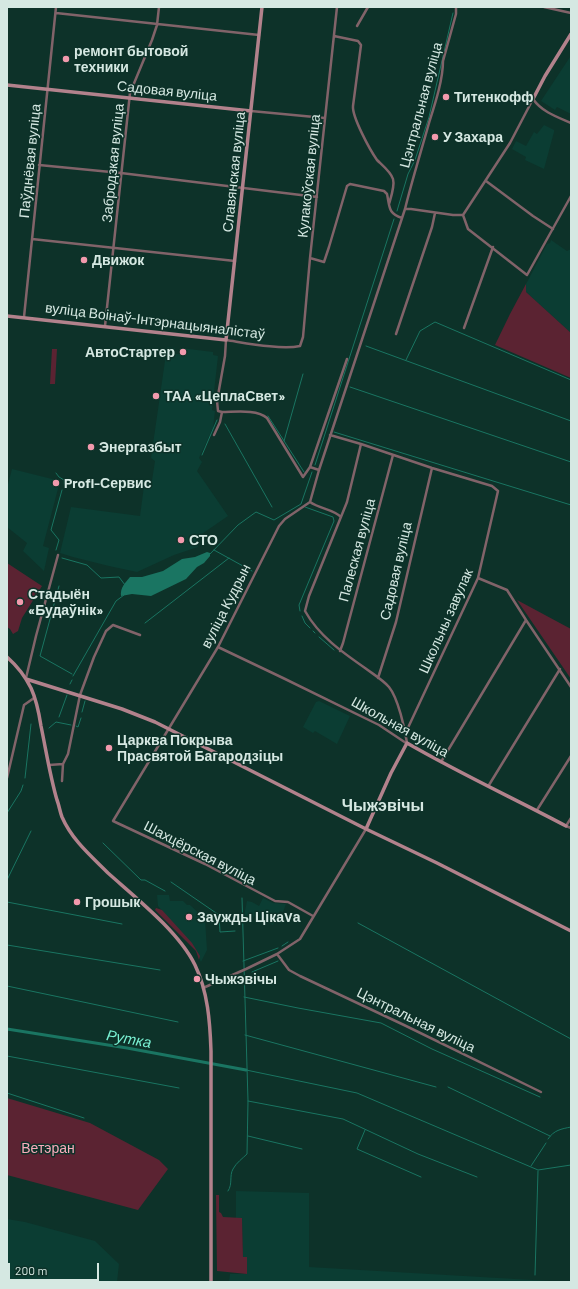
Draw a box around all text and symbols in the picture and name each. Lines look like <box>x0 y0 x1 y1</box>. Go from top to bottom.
street label: Цэнтральная вуліца <box>396 40 446 170</box>
place label: ремонт бытовой техники <box>74 43 188 76</box>
marker: ремонт бытовой техники <box>61 54 71 64</box>
street label: Садовая вуліца <box>116 77 218 105</box>
place label: Титенкофф <box>454 89 534 105</box>
marker: Титенкофф <box>441 92 451 102</box>
street label: Паўднёвая вуліца <box>16 103 44 219</box>
street label: Забродзкая вуліца <box>98 103 128 223</box>
street label: Славянская вуліца <box>219 111 249 233</box>
street label: Кулакоўская вуліца <box>294 113 324 239</box>
place label: У Захара <box>443 129 503 145</box>
marker: У Захара <box>430 132 440 142</box>
place label: Движок <box>92 252 144 268</box>
marker: Движок <box>79 255 89 265</box>
street label: вуліца Воінаў-Інтэрнацыяналістаў <box>44 299 266 343</box>
place label: АвтоСтартер <box>85 344 175 360</box>
marker: АвтоСтартер <box>178 347 188 357</box>
place label: ТАА «ЦеплаСвет» <box>164 388 285 404</box>
marker: ТАА «ЦеплаСвет» <box>151 391 161 401</box>
place label: Энергазбыт <box>99 439 182 455</box>
marker: Энергазбыт <box>86 442 96 452</box>
place label: Profi-Сервис <box>64 475 151 491</box>
marker: Profi-Сервис <box>51 478 61 488</box>
street label: Палеская вуліца <box>335 496 379 604</box>
street label: Садовая вуліца <box>377 520 415 622</box>
place label: СТО <box>189 532 218 548</box>
marker: СТО <box>176 535 186 545</box>
street label: вуліца Кудрын <box>198 561 254 651</box>
street label: Школьны завулак <box>415 566 477 676</box>
place label: Стадыён «Будаўнік» <box>28 586 103 618</box>
marker: Стадыён «Будаўнік» <box>15 597 25 607</box>
street label: Школьная вуліца <box>348 693 452 761</box>
place label: Царква Покрыва Прасвятой Багародзіцы <box>117 732 283 764</box>
marker: Царква Покрыва Прасвятой Багародзіцы <box>104 743 114 753</box>
district label: Чыжэвічы <box>342 796 424 816</box>
street label: Шахцёрская вуліца <box>141 817 259 889</box>
place label: Грошык <box>85 894 140 910</box>
marker: Грошык <box>72 897 82 907</box>
place label: Заужды ЦікаVа <box>197 909 300 925</box>
marker: Заужды ЦікаVа <box>184 912 194 922</box>
place label: Чыжэвічы <box>205 971 277 987</box>
marker: Чыжэвічы <box>192 974 202 984</box>
street label: Цэнтральная вуліца <box>354 984 478 1056</box>
water label: Рутка <box>105 1026 153 1052</box>
park label: Ветэран <box>21 1140 75 1156</box>
scale bar <box>10 1255 101 1281</box>
text: 200 m <box>15 1263 47 1277</box>

